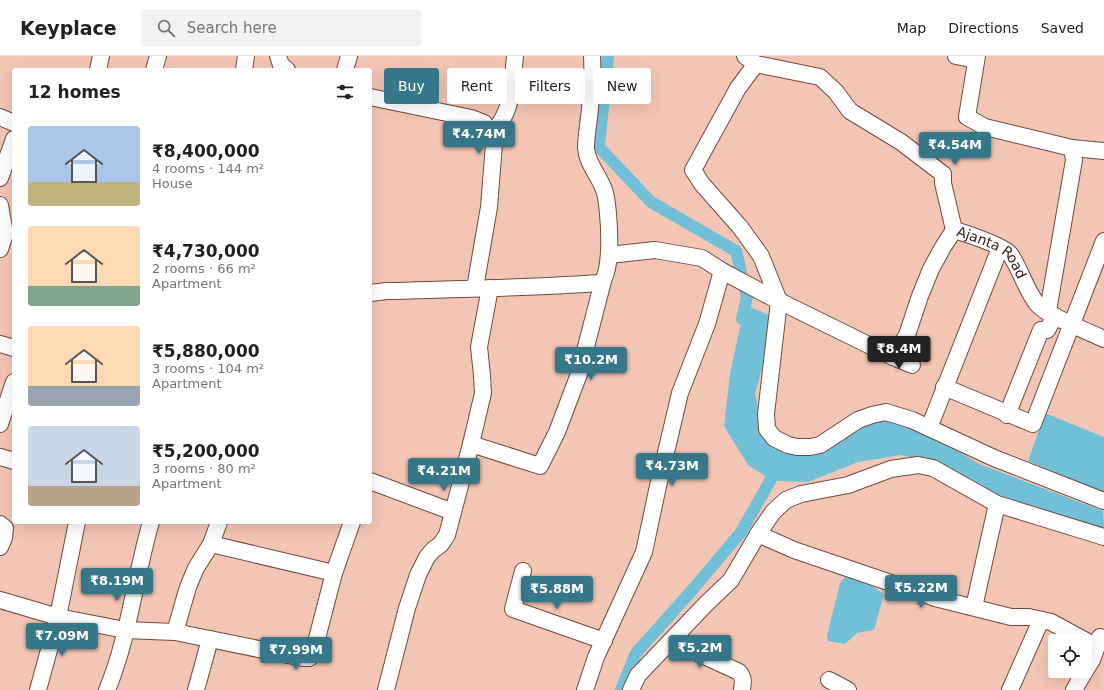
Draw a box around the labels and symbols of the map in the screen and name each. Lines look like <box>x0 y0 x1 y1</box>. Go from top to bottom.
pin: ₹4.74M <box>446 121 512 155</box>
pin: ₹4.54M <box>922 132 988 166</box>
street label: Ajanta Road <box>955 223 1030 281</box>
pin: ₹8.4M <box>871 336 927 370</box>
pin: ₹10.2M <box>558 347 624 381</box>
pin: ₹4.73M <box>639 453 705 487</box>
pin: ₹4.21M <box>411 458 477 492</box>
pin: ₹8.19M <box>84 568 150 602</box>
pin: ₹5.22M <box>888 575 954 609</box>
pin: ₹5.88M <box>524 576 590 610</box>
pin: ₹7.09M <box>29 623 95 657</box>
pin: ₹5.2M <box>672 635 728 669</box>
pin: ₹7.99M <box>263 637 329 671</box>

